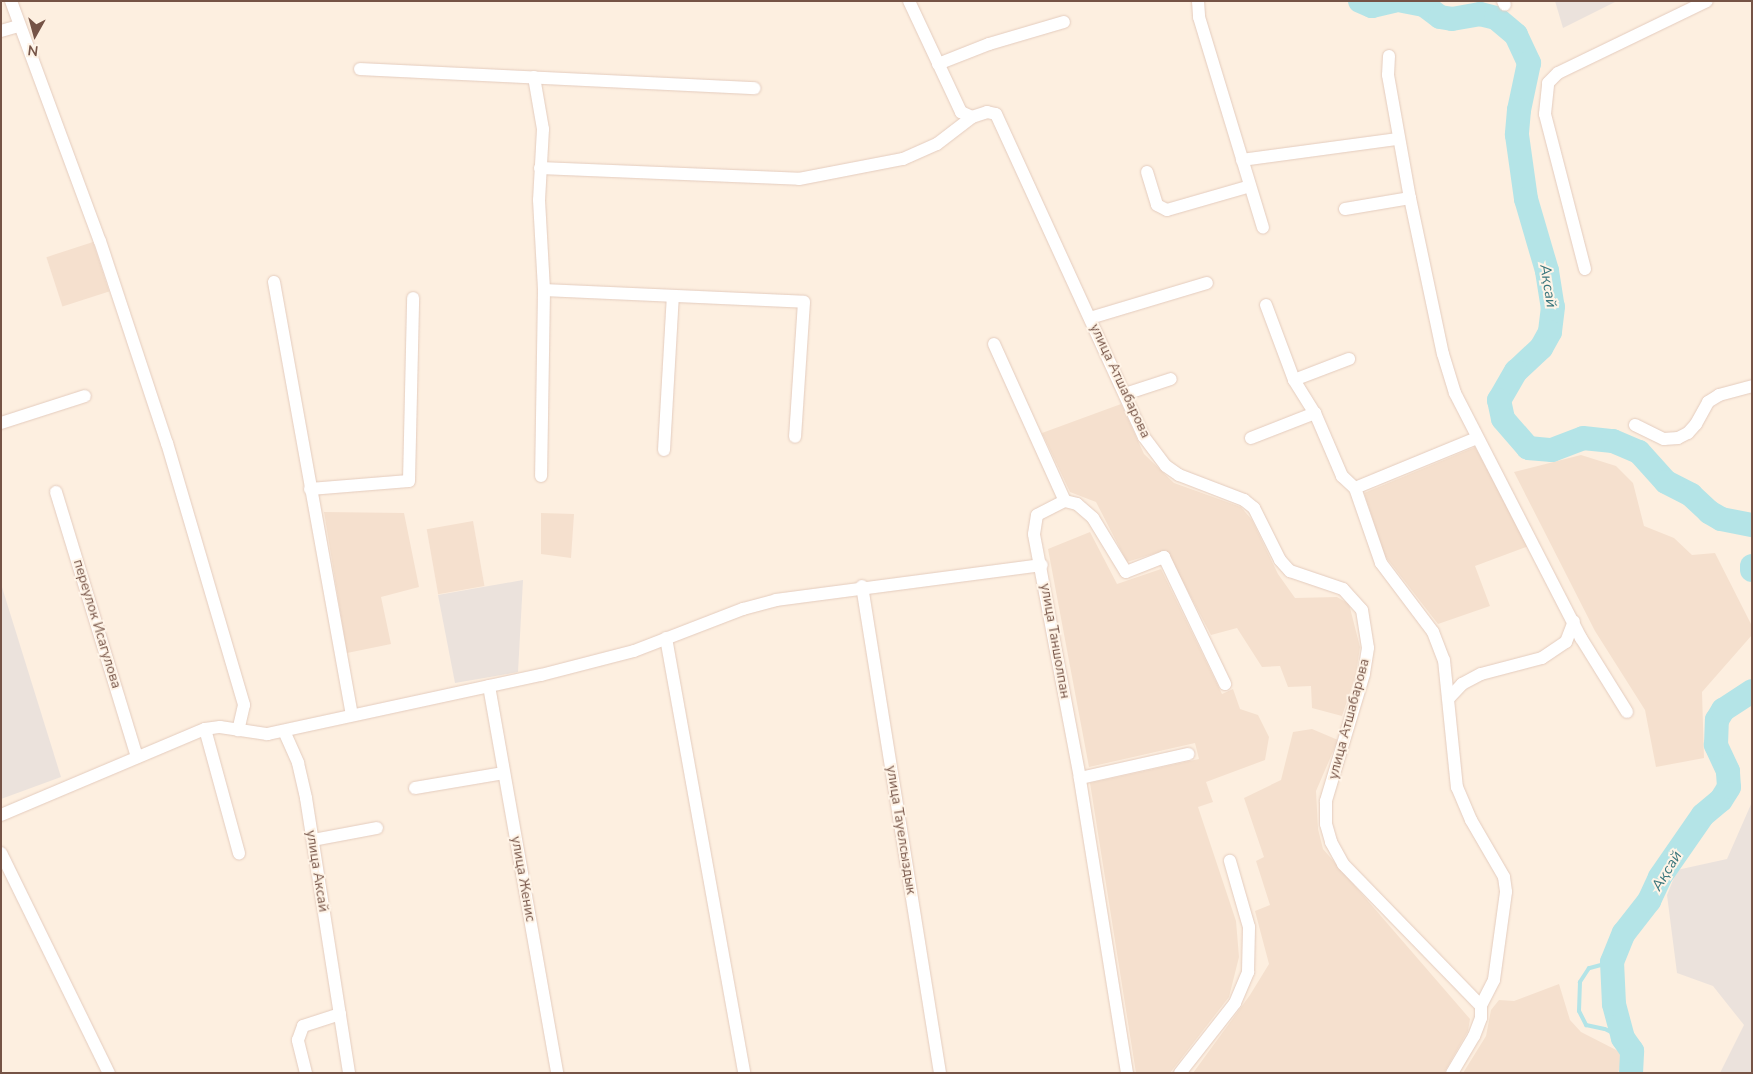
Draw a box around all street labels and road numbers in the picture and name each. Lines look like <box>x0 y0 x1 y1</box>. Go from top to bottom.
street label: улица Атшабарова <box>1086 321 1154 441</box>
street label: переулок Исагулова <box>69 557 125 691</box>
street label: улица Таншолпан <box>1037 582 1073 700</box>
street label: улица Атшабарова <box>1325 657 1373 781</box>
street label: улица Тауелсыздык <box>883 764 919 896</box>
street label: улица Аксай <box>302 829 332 913</box>
street label: улица Женис <box>507 835 539 923</box>

